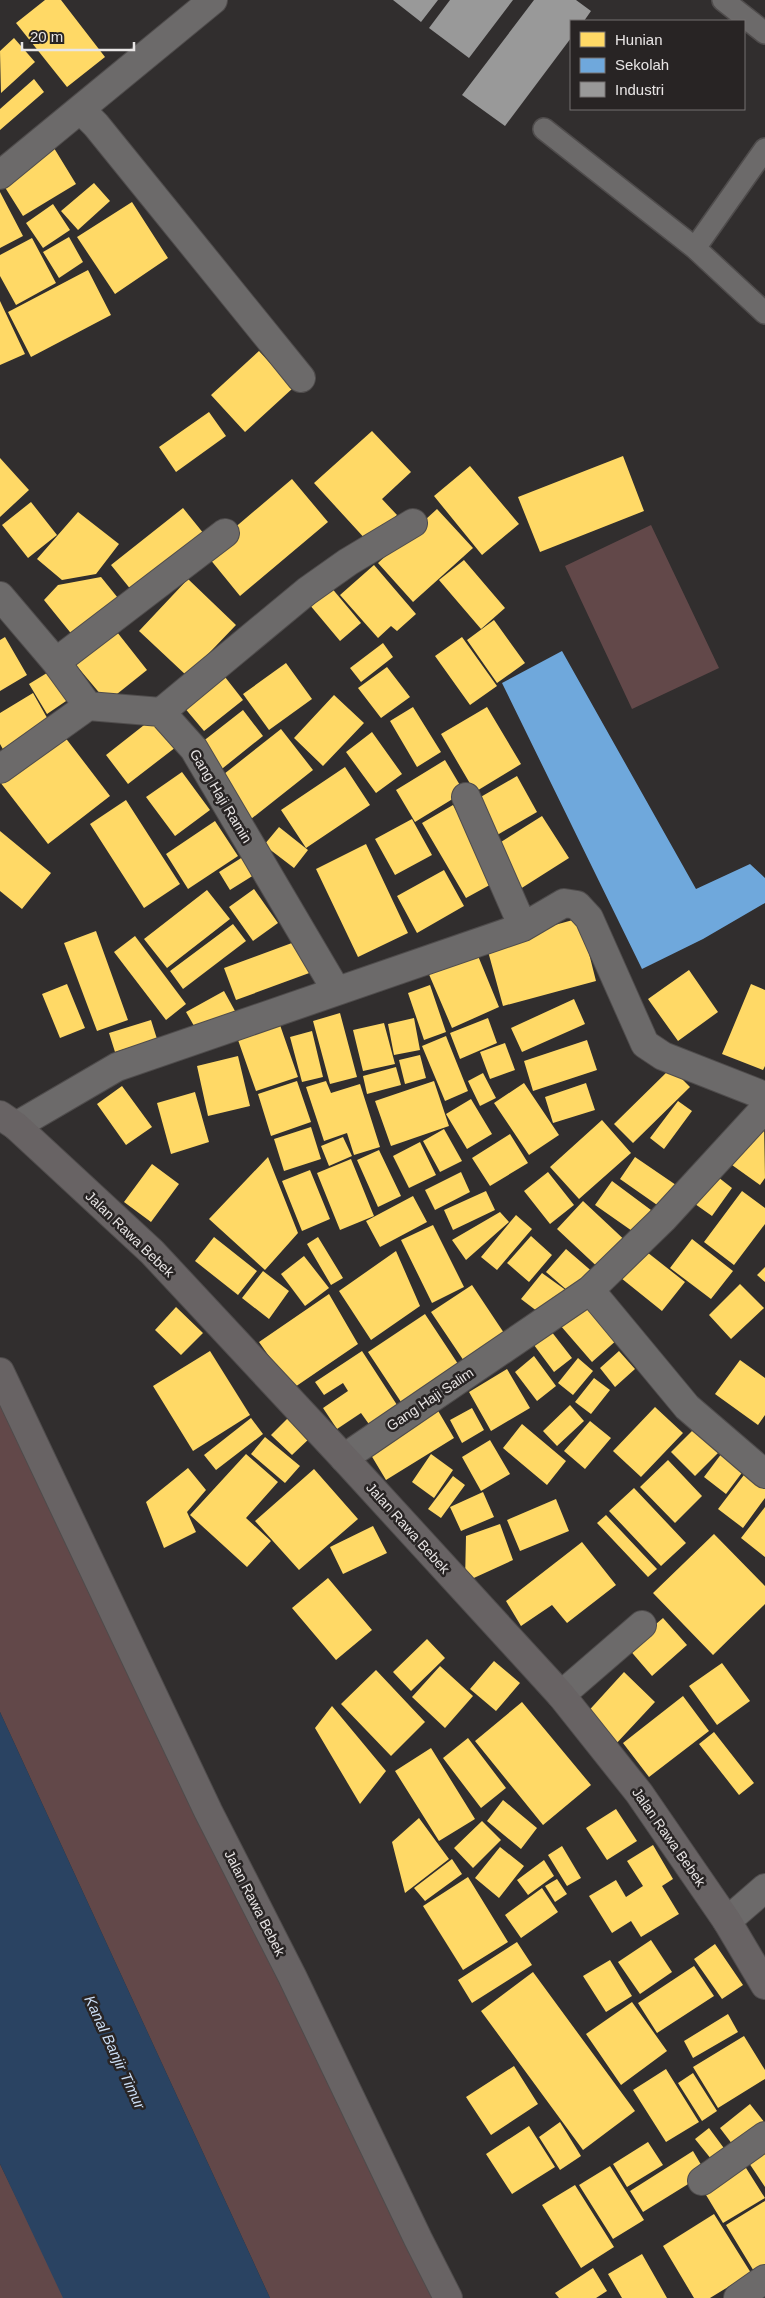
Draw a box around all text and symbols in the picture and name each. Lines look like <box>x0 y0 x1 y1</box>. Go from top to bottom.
scale bar <box>22 20 135 52</box>
legend <box>570 20 745 110</box>
text: 20 m <box>30 28 63 45</box>
text: Hunian <box>615 31 663 48</box>
text: Sekolah <box>615 56 669 73</box>
text: Industri <box>615 81 664 98</box>
street label: Gang Haji Ramin <box>187 746 255 846</box>
street label: Jalan Rawa Bebek <box>82 1188 178 1281</box>
street label: Gang Haji Salim <box>384 1364 476 1434</box>
street label: Jalan Rawa Bebek <box>363 1479 454 1577</box>
street label: Jalan Rawa Bebek <box>629 1785 710 1890</box>
street label: Jalan Rawa Bebek <box>221 1847 289 1960</box>
water label: Kanal Banjir Timur <box>81 1993 149 2112</box>

